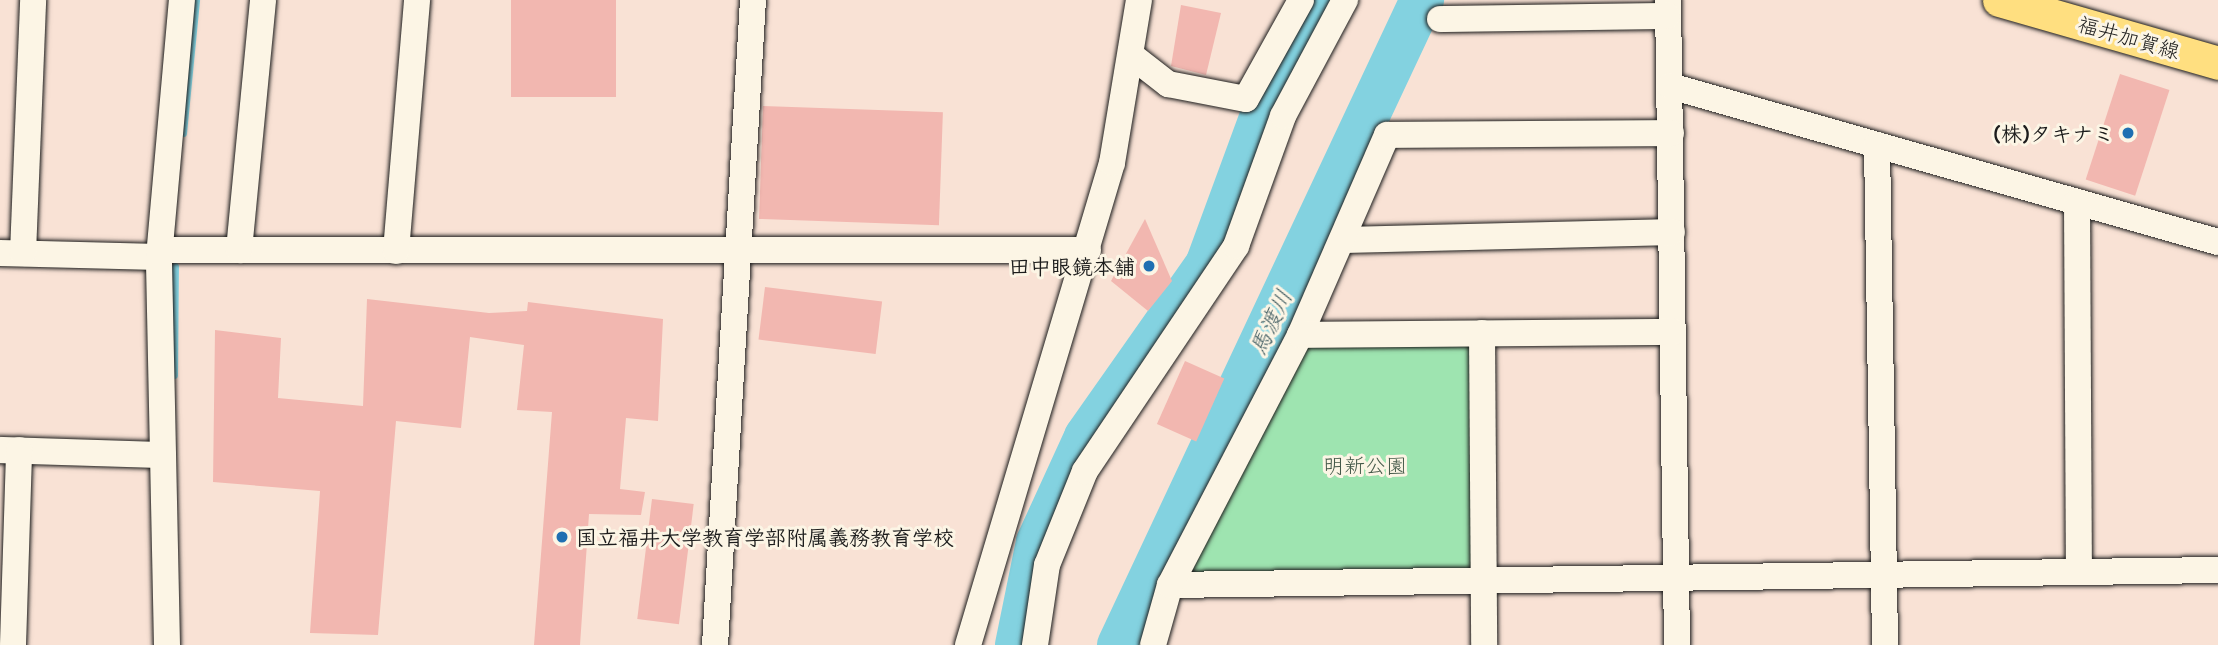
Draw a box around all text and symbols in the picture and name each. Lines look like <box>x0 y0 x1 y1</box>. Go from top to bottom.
street label: 福井加賀線 <box>2075 10 2183 64</box>
place label: (株)タキナミ <box>1993 120 2114 146</box>
marker: (株)タキナミ <box>2120 125 2136 141</box>
place label: 田中眼鏡本舗 <box>1009 253 1135 279</box>
marker: 田中眼鏡本舗 <box>1141 258 1157 274</box>
water label: 馬渡川 <box>1243 285 1297 359</box>
park label: 明新公園 <box>1323 452 1407 478</box>
place label: 国立福井大学教育学部附属義務教育学校 <box>576 524 954 550</box>
marker: 国立福井大学教育学部附属義務教育学校 <box>554 529 570 545</box>

